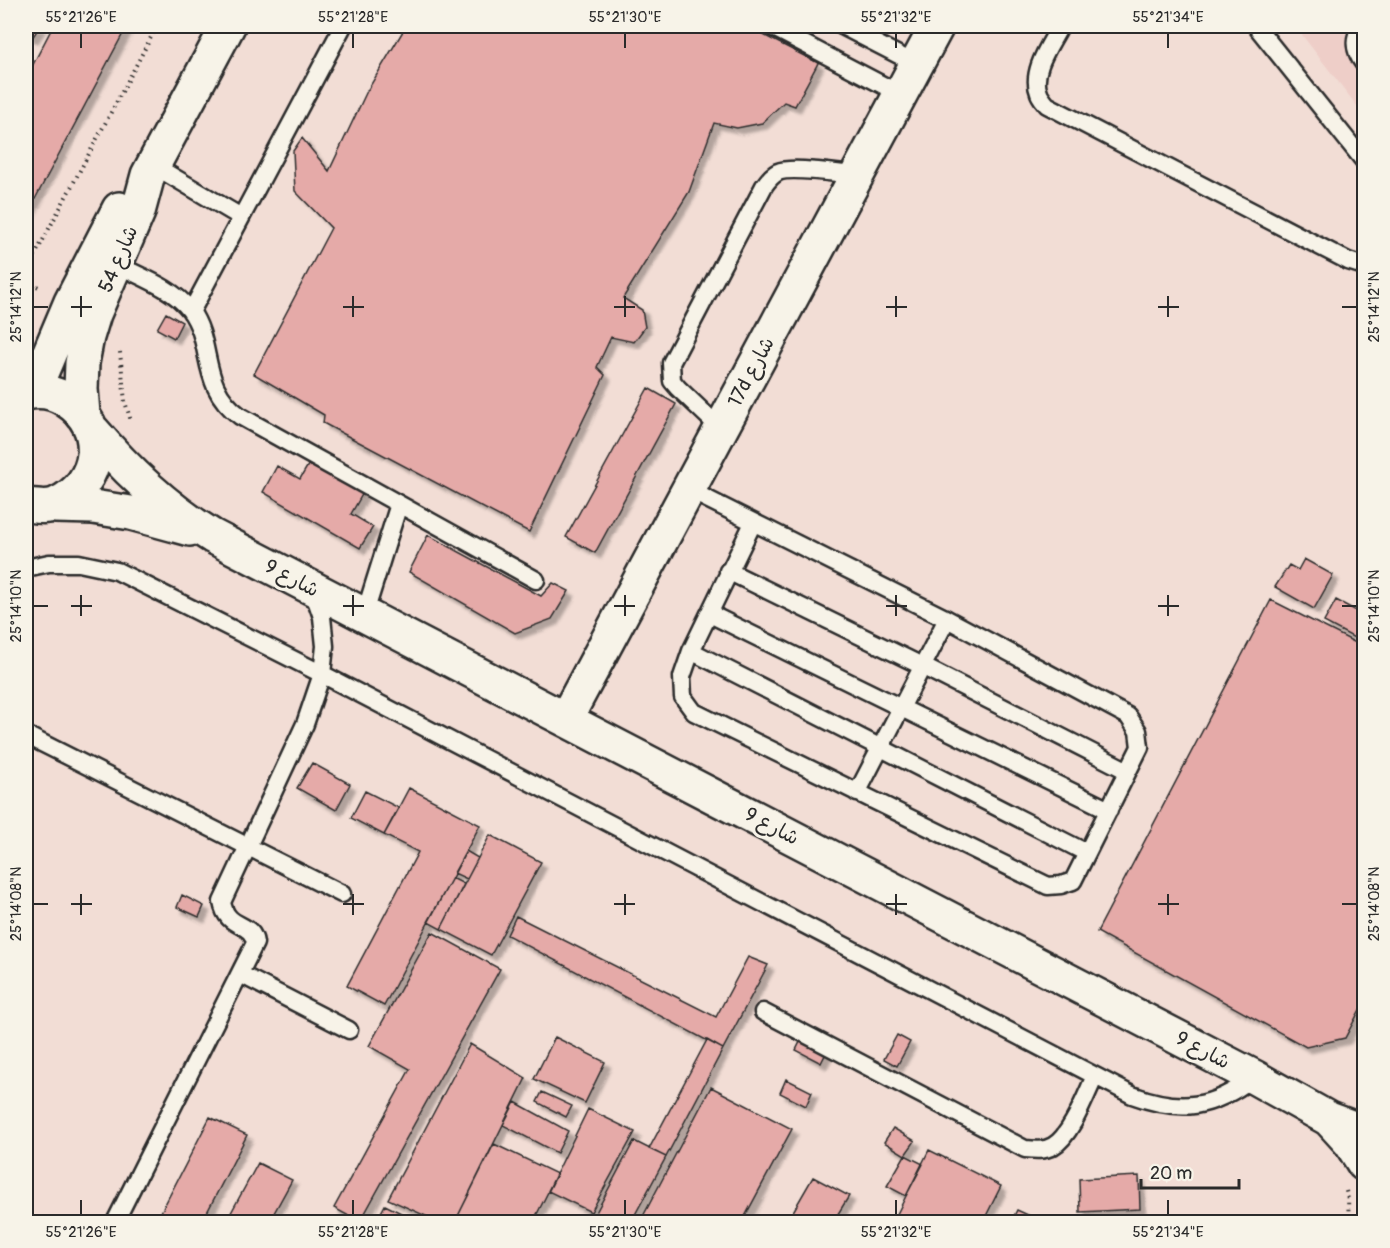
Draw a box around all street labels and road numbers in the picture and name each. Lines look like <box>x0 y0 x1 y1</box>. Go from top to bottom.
street label: شارع 54 <box>93 222 144 297</box>
street label: 17d شارع <box>722 333 781 412</box>
street label: شارع 9 <box>260 553 323 604</box>
street label: شارع 9 <box>740 801 803 852</box>
street label: شارع 9 <box>1171 1025 1234 1076</box>

